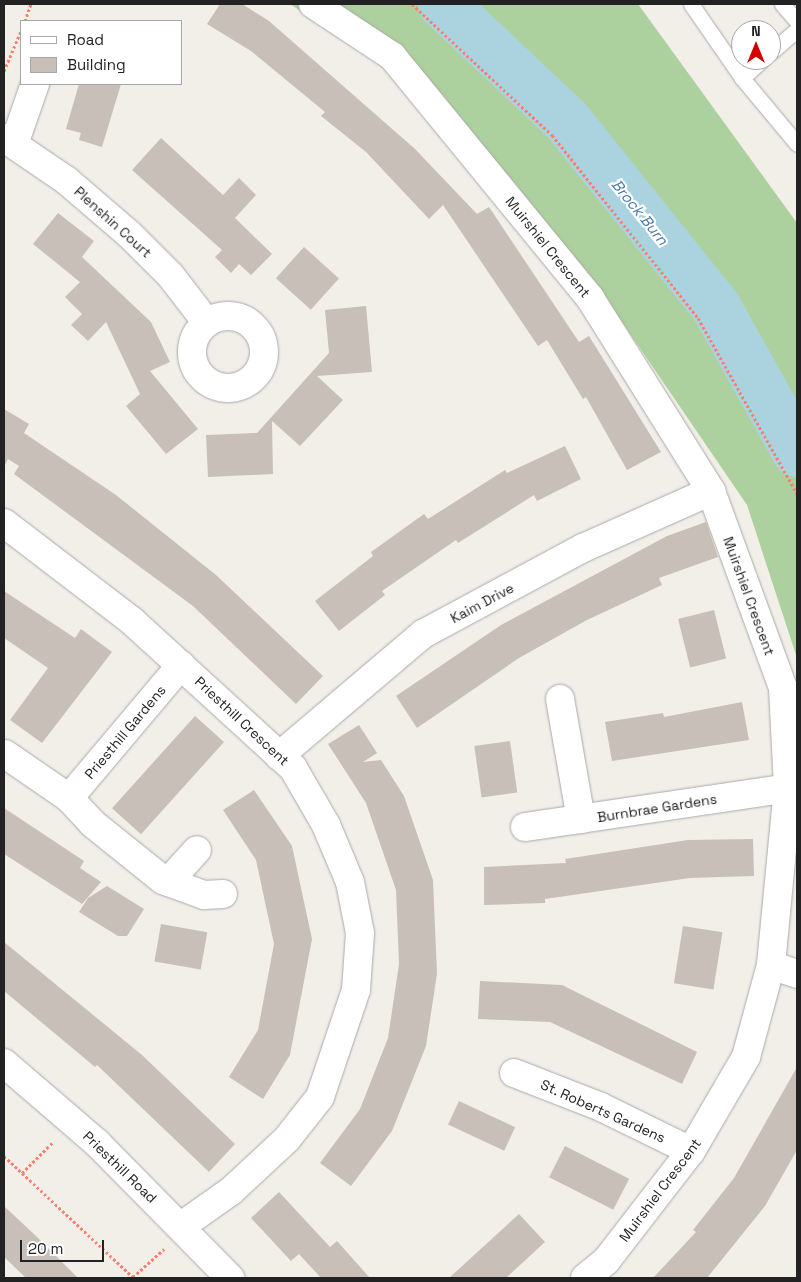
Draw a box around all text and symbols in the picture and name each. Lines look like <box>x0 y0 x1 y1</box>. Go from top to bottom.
legend <box>20 20 182 85</box>
north arrow <box>731 20 781 70</box>
text: N <box>751 22 761 40</box>
text: Road <box>67 30 104 49</box>
text: Building <box>67 55 126 74</box>
water label: Brock Burn <box>608 175 672 249</box>
street label: Plenshin Court <box>71 183 155 261</box>
street label: Muirshiel Crescent <box>502 193 594 301</box>
street label: Muirshiel Crescent <box>720 534 778 658</box>
street label: Kaim Drive <box>448 579 516 627</box>
street label: Priesthill Crescent <box>191 673 293 769</box>
street label: Priesthill Gardens <box>81 682 169 782</box>
street label: Burnbrae Gardens <box>596 790 718 826</box>
street label: St. Roberts Gardens <box>538 1076 668 1146</box>
street label: Priesthill Road <box>80 1128 160 1206</box>
street label: Muirshiel Crescent <box>616 1135 704 1245</box>
scale bar <box>22 1230 106 1262</box>
text: 20 m <box>28 1239 63 1258</box>

